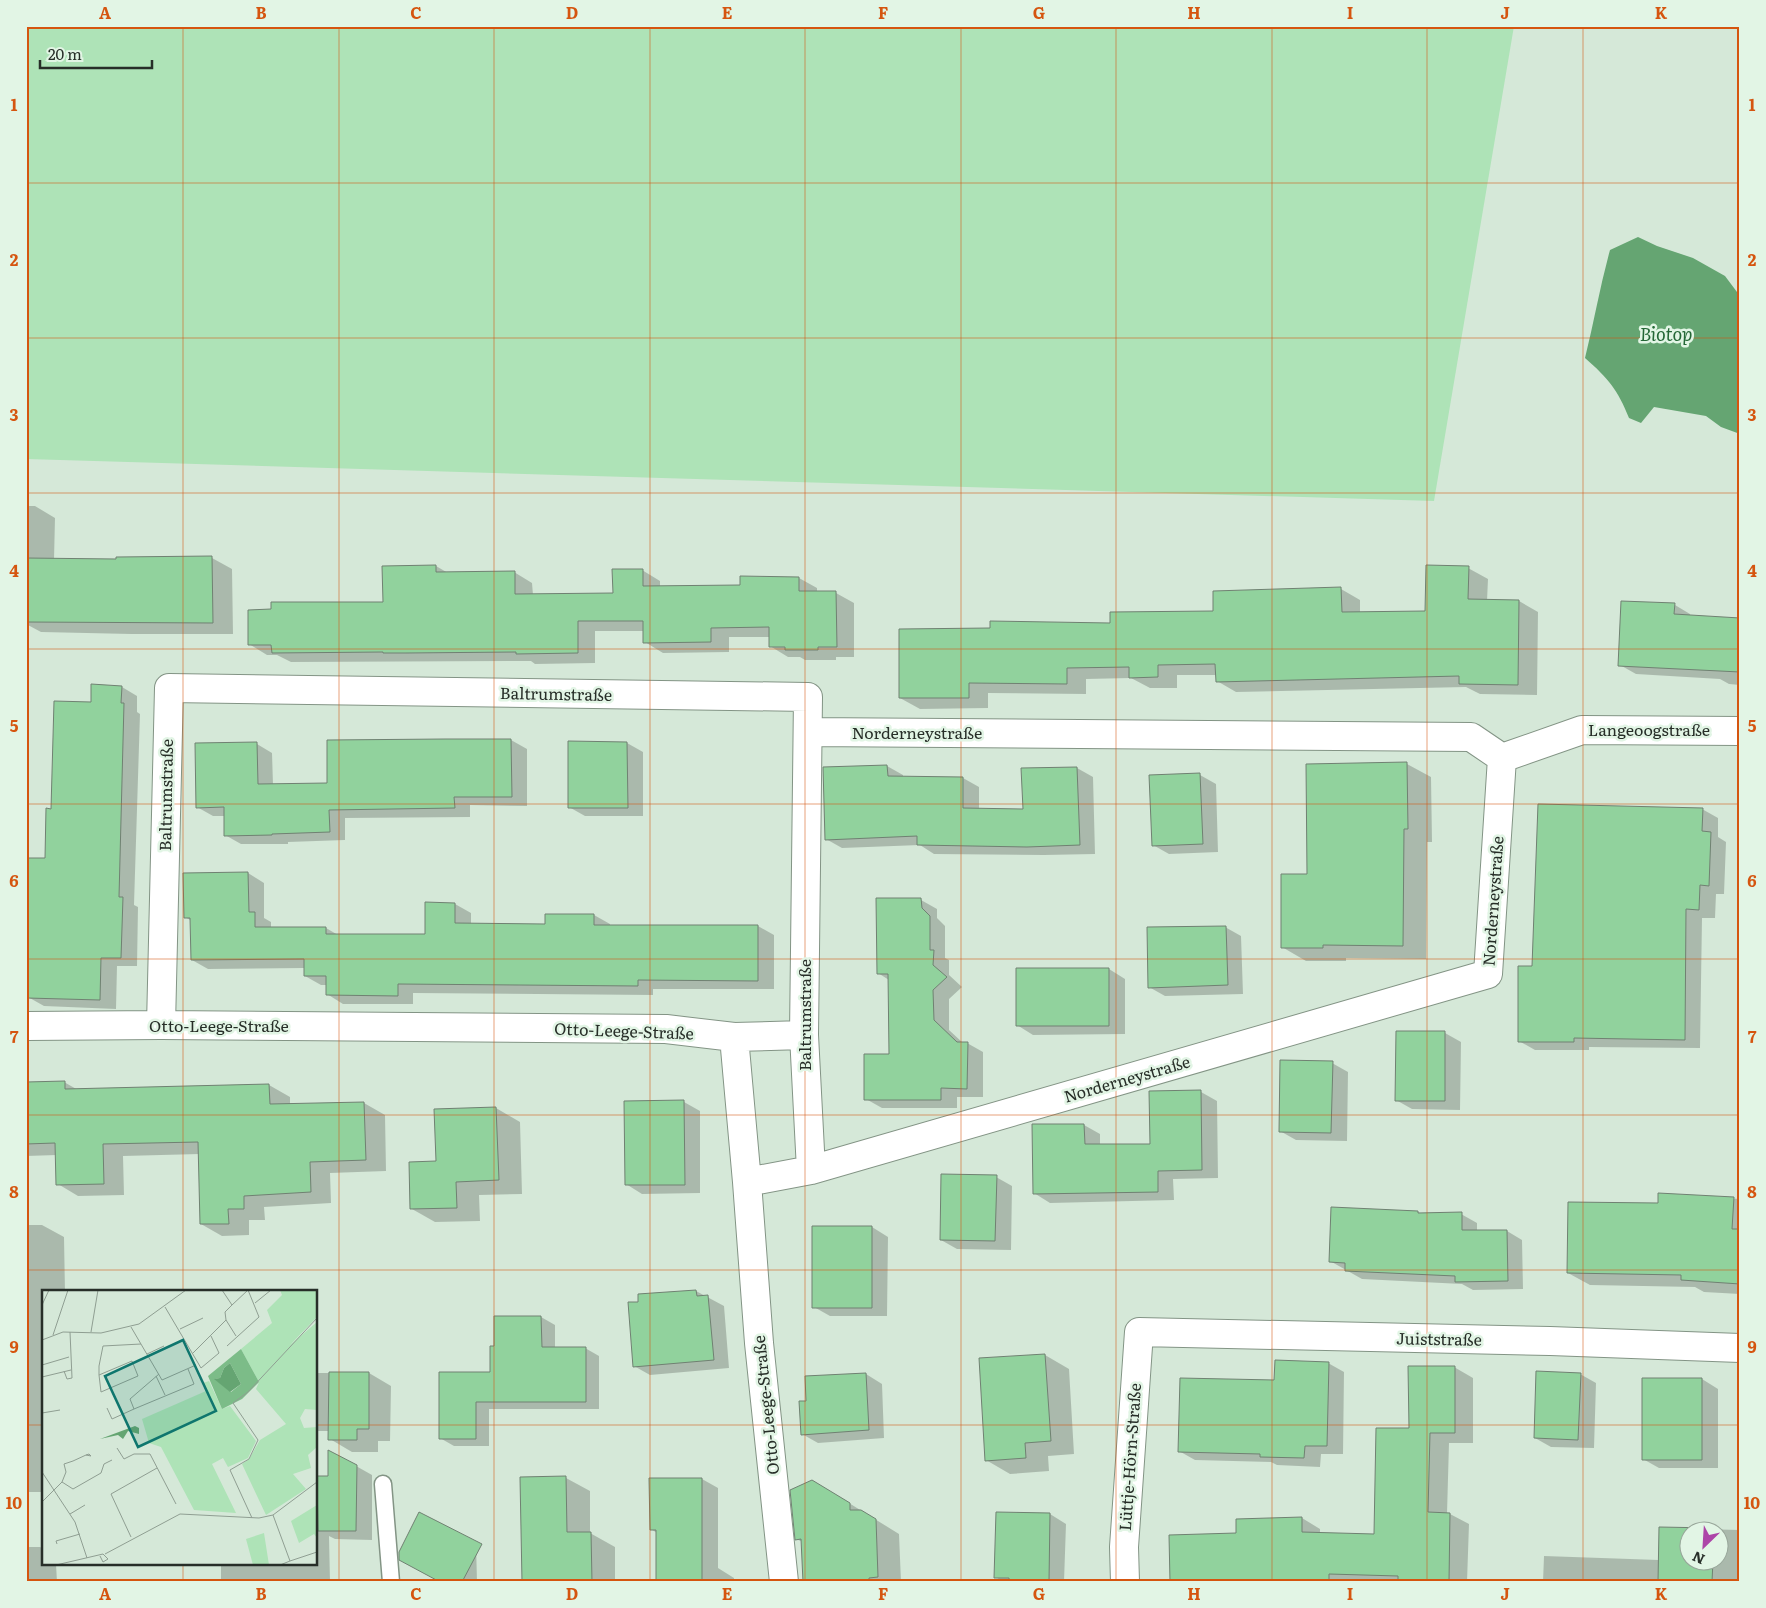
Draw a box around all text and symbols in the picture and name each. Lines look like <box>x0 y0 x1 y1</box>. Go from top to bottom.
text: A <box>99 0 111 24</box>
text: B <box>255 0 267 24</box>
text: C <box>410 0 422 24</box>
text: D <box>566 0 578 24</box>
text: E <box>722 0 733 24</box>
text: F <box>878 0 888 24</box>
text: G <box>1033 0 1045 24</box>
text: H <box>1187 0 1201 24</box>
text: I <box>1347 0 1353 24</box>
text: J <box>1500 0 1510 24</box>
text: K <box>1655 0 1668 24</box>
scale bar <box>40 38 152 70</box>
text: 20 m <box>48 42 82 65</box>
text: 1 <box>11 92 18 116</box>
text: 1 <box>1749 92 1756 116</box>
text: 2 <box>10 247 19 271</box>
text: 2 <box>1748 247 1757 271</box>
water label: Biotop <box>1640 320 1692 347</box>
text: 3 <box>10 402 19 426</box>
text: 3 <box>1748 402 1757 426</box>
text: 4 <box>9 558 19 582</box>
text: 4 <box>1747 558 1757 582</box>
street label: Baltrumstraße <box>500 680 612 706</box>
text: 5 <box>10 713 19 737</box>
text: 5 <box>1748 713 1757 737</box>
street label: Langeoogstraße <box>1588 717 1710 741</box>
street label: Norderneystraße <box>852 720 982 744</box>
street label: Baltrumstraße <box>152 739 178 851</box>
street label: Norderneystraße <box>1475 835 1509 967</box>
text: 6 <box>9 868 19 892</box>
text: 6 <box>1747 868 1757 892</box>
street label: Baltrumstraße <box>792 959 816 1071</box>
street label: Otto-Leege-Straße <box>149 1013 289 1037</box>
street label: Otto-Leege-Straße <box>554 1016 694 1044</box>
text: 7 <box>10 1024 19 1048</box>
text: 7 <box>1748 1024 1757 1048</box>
street label: Norderneystraße <box>1061 1049 1193 1108</box>
text: 8 <box>9 1179 19 1203</box>
text: 8 <box>1747 1179 1757 1203</box>
inset map <box>42 1290 318 1566</box>
street label: Juiststraße <box>1396 1325 1482 1351</box>
text: 9 <box>9 1334 19 1358</box>
street label: Otto-Leege-Straße <box>746 1334 784 1476</box>
text: 9 <box>1747 1334 1757 1358</box>
street label: Lüttje-Hörn-Straße <box>1112 1382 1146 1532</box>
text: 10 <box>6 1490 22 1514</box>
text: 10 <box>1744 1490 1760 1514</box>
north arrow <box>1678 1520 1728 1570</box>
text: N <box>1688 1547 1708 1570</box>
text: A <box>99 1581 111 1605</box>
text: B <box>255 1581 267 1605</box>
text: C <box>410 1581 422 1605</box>
text: D <box>566 1581 578 1605</box>
text: E <box>722 1581 733 1605</box>
text: F <box>878 1581 888 1605</box>
text: G <box>1033 1581 1045 1605</box>
text: H <box>1187 1581 1201 1605</box>
text: I <box>1347 1581 1353 1605</box>
text: J <box>1500 1581 1510 1605</box>
text: K <box>1655 1581 1668 1605</box>

